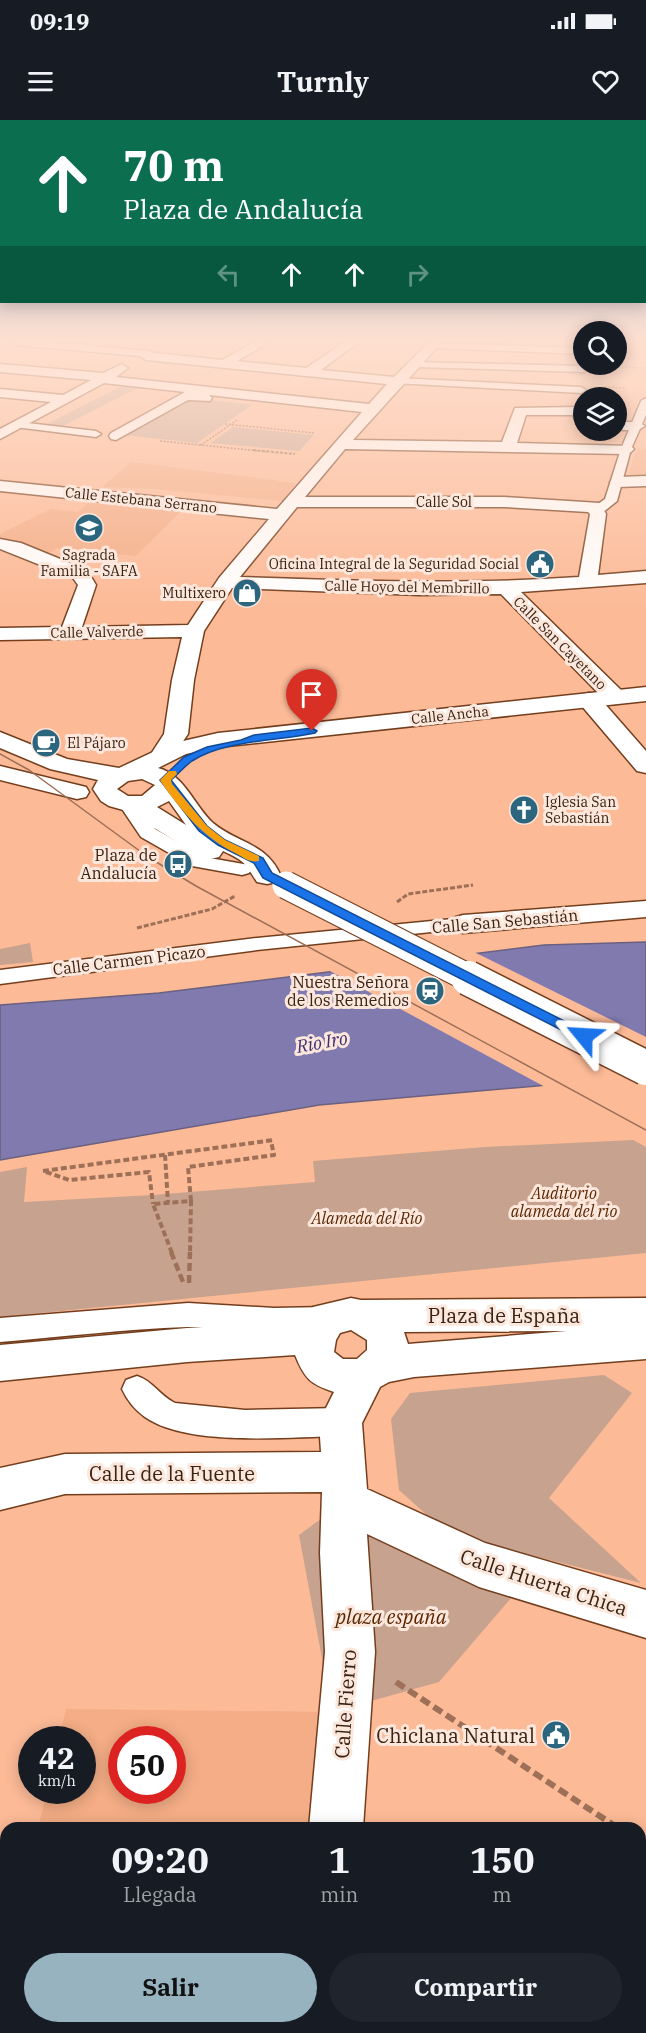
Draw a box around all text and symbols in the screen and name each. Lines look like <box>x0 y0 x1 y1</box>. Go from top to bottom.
text: 09:19 <box>30 7 89 36</box>
text: Turnly <box>277 64 369 99</box>
icon: menu <box>24 65 57 98</box>
icon: heart <box>589 65 622 98</box>
text: 70 m <box>123 138 224 193</box>
icon: ahead <box>24 144 102 222</box>
text: Plaza de Andalucía <box>123 191 364 226</box>
icon: left <box>212 258 245 291</box>
icon: ahead <box>275 258 308 291</box>
icon: ahead <box>338 258 371 291</box>
icon: right <box>401 258 434 291</box>
map controls <box>573 321 627 441</box>
button: search <box>573 321 627 375</box>
button: layers <box>573 387 627 441</box>
street label: Calle Estebana Serrano <box>64 483 218 517</box>
street label: Calle Sol <box>416 493 472 511</box>
school or university icon: Sagrada Familia - SAFA <box>73 512 105 544</box>
place label: Sagrada Familia - SAFA <box>40 546 138 580</box>
public building icon: Oficina Integral de la Seguridad Social <box>524 548 556 580</box>
place label: Oficina Integral de la Seguridad Social <box>269 555 519 573</box>
shop icon: Multixero <box>231 577 263 609</box>
street label: Calle Hoyo del Membrillo <box>324 577 490 597</box>
place label: Multixero <box>162 584 226 602</box>
street label: Calle San Cayetano <box>510 593 610 693</box>
street label: Calle Valverde <box>50 622 144 642</box>
pin <box>286 669 337 731</box>
icon: arrive <box>295 678 328 711</box>
street label: Calle Ancha <box>410 702 490 728</box>
cafe icon: El Pájaro <box>30 727 62 759</box>
place label: El Pájaro <box>67 734 126 752</box>
place label: Iglesia San Sebastián <box>545 793 616 827</box>
church icon: Iglesia San Sebastián <box>508 794 540 826</box>
place label: Plaza de Andalucía <box>81 845 157 883</box>
bus stop icon: Plaza de Andalucía <box>162 848 194 880</box>
street label: Calle San Sebastián <box>431 905 579 937</box>
street label: Calle Carmen Picazo <box>52 941 206 979</box>
place label: Nuestra Señora de los Remedios <box>287 972 409 1010</box>
station icon: Nuestra Señora de los Remedios <box>414 975 446 1007</box>
position arrow <box>552 1004 616 1068</box>
water label: Rio Iro <box>294 1026 349 1058</box>
park label: Auditorio alameda del rio <box>511 1183 617 1221</box>
park label: Alameda del Río <box>310 1208 423 1228</box>
street label: Plaza de España <box>428 1302 580 1329</box>
street label: Calle de la Fuente <box>89 1460 255 1487</box>
street label: Calle Huerta Chica <box>457 1542 631 1622</box>
park label: plaza españa <box>333 1603 447 1630</box>
street label: Calle Fierro <box>328 1649 362 1759</box>
public building icon: Chiclana Natural <box>540 1719 572 1751</box>
place label: Chiclana Natural <box>376 1722 535 1749</box>
speed limit sign: 50 <box>108 1726 186 1804</box>
text: 42 <box>39 1738 75 1777</box>
text: km/h <box>38 1771 76 1790</box>
text: 09:20 <box>111 1836 209 1883</box>
text: 1 <box>328 1836 350 1883</box>
text: 150 <box>470 1836 535 1883</box>
text: Llegada <box>123 1881 197 1908</box>
text: min <box>320 1881 358 1908</box>
text: m <box>493 1881 512 1908</box>
button: Salir <box>24 1953 317 2022</box>
button: Compartir <box>329 1953 622 2022</box>

